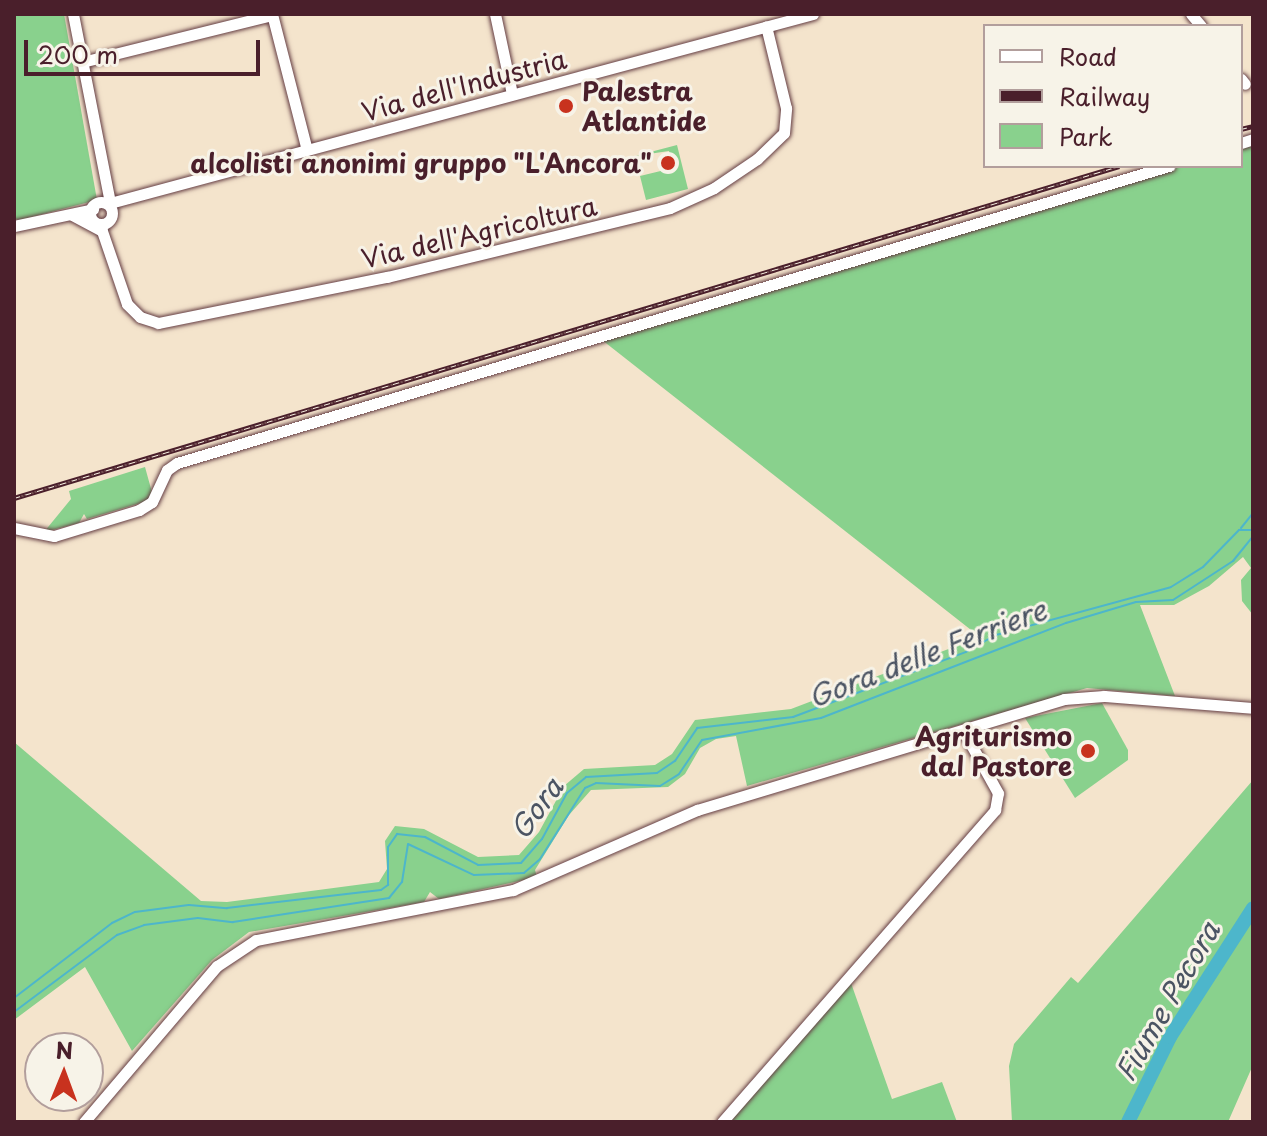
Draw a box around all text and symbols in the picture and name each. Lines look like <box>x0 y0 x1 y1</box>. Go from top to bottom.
scale bar <box>28 24 264 74</box>
legend <box>983 24 1243 168</box>
text: 200 m <box>38 36 118 72</box>
text: Road <box>1059 38 1117 74</box>
street label: Via dell'Industria <box>359 43 569 127</box>
place label: Palestra Atlantide <box>582 75 707 136</box>
text: Railway <box>1059 78 1150 114</box>
marker: Palestra Atlantide <box>557 97 575 115</box>
text: Park <box>1059 118 1113 154</box>
place label: alcolisti anonimi gruppo "L'Ancora" <box>188 147 652 179</box>
marker: alcolisti anonimi gruppo "L'Ancora" <box>659 154 677 172</box>
street label: Via dell'Agricoltura <box>359 190 599 274</box>
water label: Gora delle Ferriere <box>803 592 1051 714</box>
place label: Agriturismo dal Pastore <box>915 720 1072 782</box>
marker: Agriturismo dal Pastore <box>1079 742 1097 760</box>
water label: Gora <box>503 771 569 845</box>
water label: Fiume Pecora <box>1107 914 1227 1088</box>
north arrow <box>24 1032 104 1112</box>
text: N <box>55 1033 73 1066</box>

